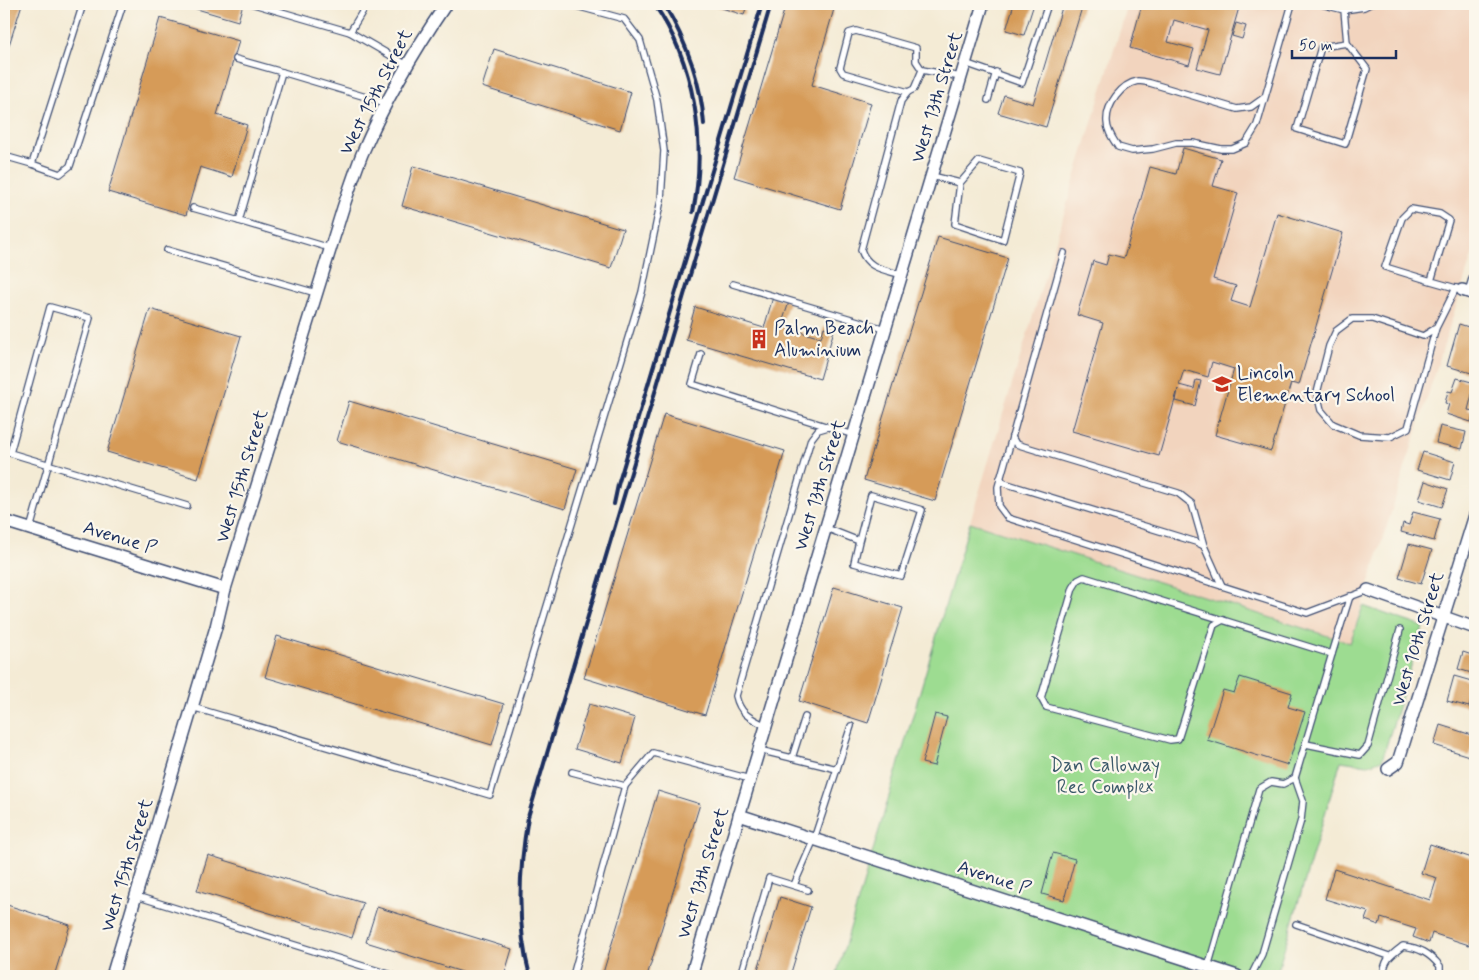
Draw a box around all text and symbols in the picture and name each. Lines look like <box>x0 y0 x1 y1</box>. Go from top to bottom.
street label: West 15th Street <box>333 25 419 159</box>
street label: West 13th Street <box>905 28 969 166</box>
scale bar <box>1292 28 1395 60</box>
text: 50 m <box>1299 36 1333 56</box>
place label: Palm Beach Aluminium <box>774 316 874 363</box>
building icon: Palm Beach Aluminium <box>748 328 770 350</box>
place label: Lincoln Elementary School <box>1237 361 1395 408</box>
school or university icon: Lincoln Elementary School <box>1211 373 1233 395</box>
street label: West 15th Street <box>210 406 274 546</box>
street label: West 13th Street <box>788 416 852 554</box>
street label: Avenue P <box>80 515 161 561</box>
street label: West 10th Street <box>1386 569 1450 709</box>
park label: Dan Calloway Rec Complex <box>1050 753 1160 800</box>
street label: West 15th Street <box>95 795 159 935</box>
street label: West 13th Street <box>671 804 735 942</box>
street label: Avenue P <box>954 854 1035 902</box>

